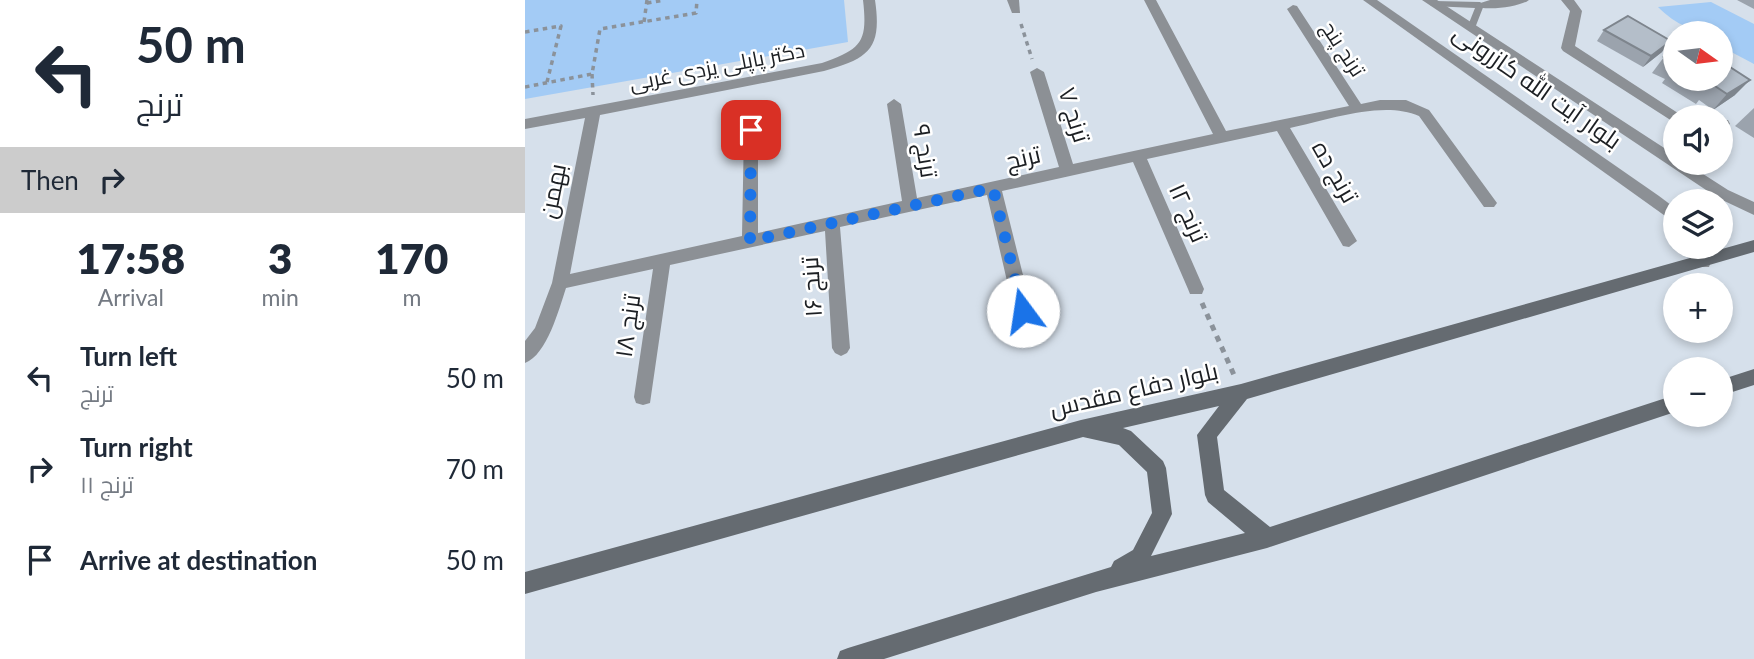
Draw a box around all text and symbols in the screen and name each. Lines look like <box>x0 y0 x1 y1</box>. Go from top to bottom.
text: 50 m <box>136 15 246 73</box>
street label: ترنج پنج <box>1315 16 1372 83</box>
street label: بلوار آیت الله کازرونی <box>1448 17 1627 155</box>
north arrow <box>1663 21 1733 91</box>
map controls <box>1663 21 1733 427</box>
icon: left <box>21 28 112 119</box>
street label: دکتر پاپلی یزدی غربی <box>627 36 807 98</box>
street label: ترنج ۷ <box>1050 83 1098 147</box>
text: ترنج <box>136 84 183 123</box>
pin <box>721 100 781 160</box>
button: sound <box>1663 105 1733 175</box>
icon: arrive <box>732 111 770 149</box>
street label: ترنج ۹ <box>905 122 945 181</box>
street label: ترنج ده <box>1304 135 1366 209</box>
street label: ترنج <box>1002 138 1044 178</box>
icon: right <box>93 161 131 199</box>
street label: بهمن <box>532 161 572 221</box>
text: Then <box>21 164 79 196</box>
street label: ترنج ۱۲ <box>1161 178 1215 248</box>
button: layers <box>1663 189 1733 259</box>
text: 17:58 <box>77 233 185 283</box>
text: 3 <box>268 233 292 283</box>
text: 170 <box>375 233 448 283</box>
street label: ترنج ۱۶ <box>794 255 830 318</box>
button: + <box>1663 273 1733 343</box>
position arrow <box>986 274 1060 348</box>
text: Arrival <box>98 283 164 311</box>
text: min <box>262 283 299 311</box>
text: m <box>402 283 421 311</box>
street label: ترنج ۱۸ <box>608 292 648 360</box>
text: Turn left <box>80 340 177 372</box>
street label: بلوار دفاع مقدس <box>1047 355 1221 425</box>
button: − <box>1663 357 1733 427</box>
icon: left <box>21 359 59 397</box>
text: 50 m <box>446 362 504 394</box>
text: ترنج <box>80 379 114 407</box>
text: Turn right <box>80 431 193 463</box>
icon: right <box>21 450 59 488</box>
text: 70 m <box>446 453 504 485</box>
text: ترنج ۱۱ <box>80 470 134 498</box>
icon: arrive <box>21 541 59 579</box>
text: Arrive at destination <box>80 544 317 576</box>
text: 50 m <box>446 544 504 576</box>

